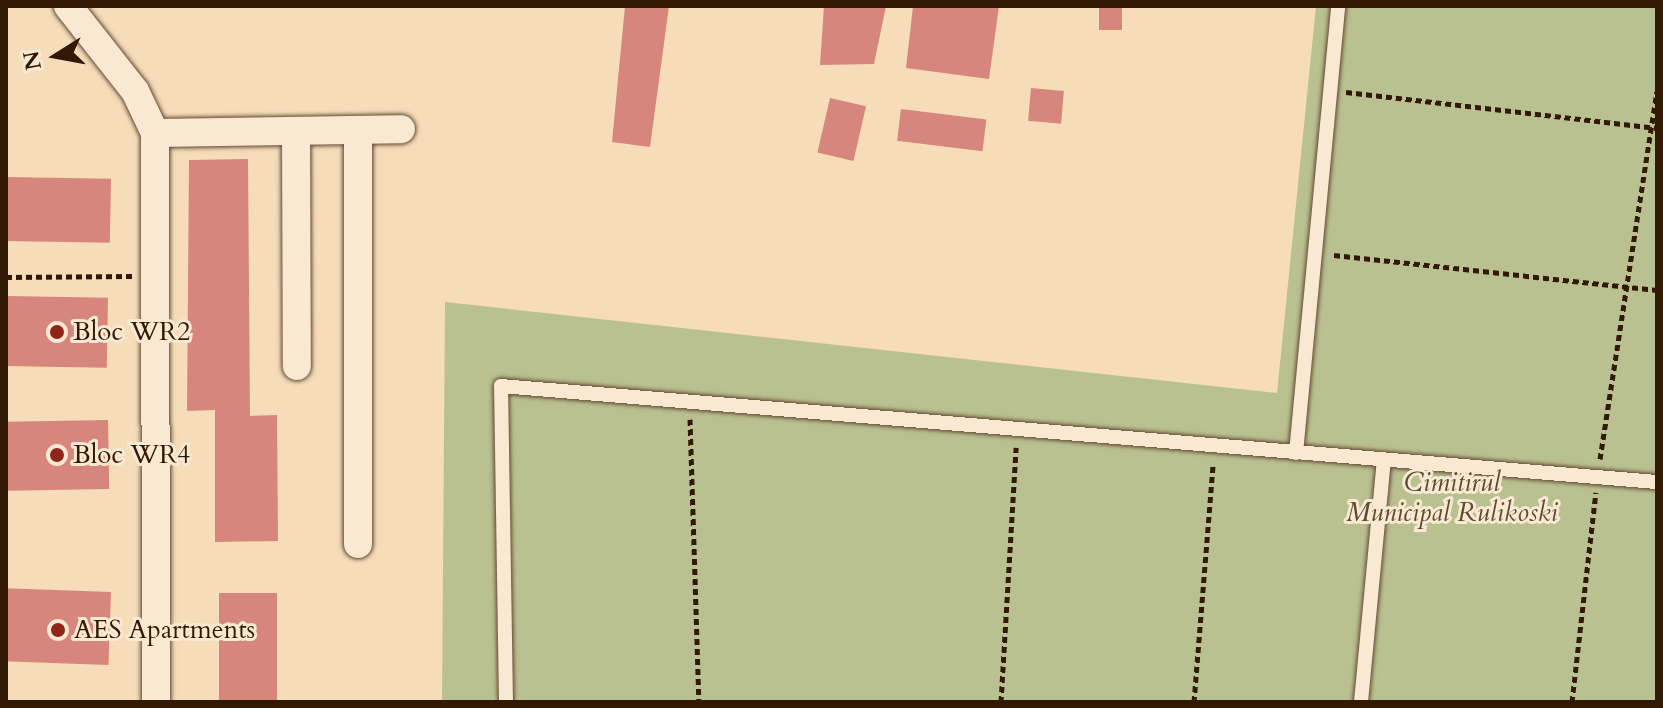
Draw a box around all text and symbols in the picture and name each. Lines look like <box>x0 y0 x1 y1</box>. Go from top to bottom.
north arrow <box>16 16 96 96</box>
text: N <box>16 48 49 73</box>
place label: Bloc WR2 <box>73 316 190 348</box>
marker: Bloc WR2 <box>48 323 66 341</box>
place label: Bloc WR4 <box>73 439 190 471</box>
marker: Bloc WR4 <box>48 446 66 464</box>
park label: Cimitirul Municipal Rulikoski <box>1346 467 1558 528</box>
place label: AES Apartments <box>74 614 255 646</box>
marker: AES Apartments <box>49 621 67 639</box>

